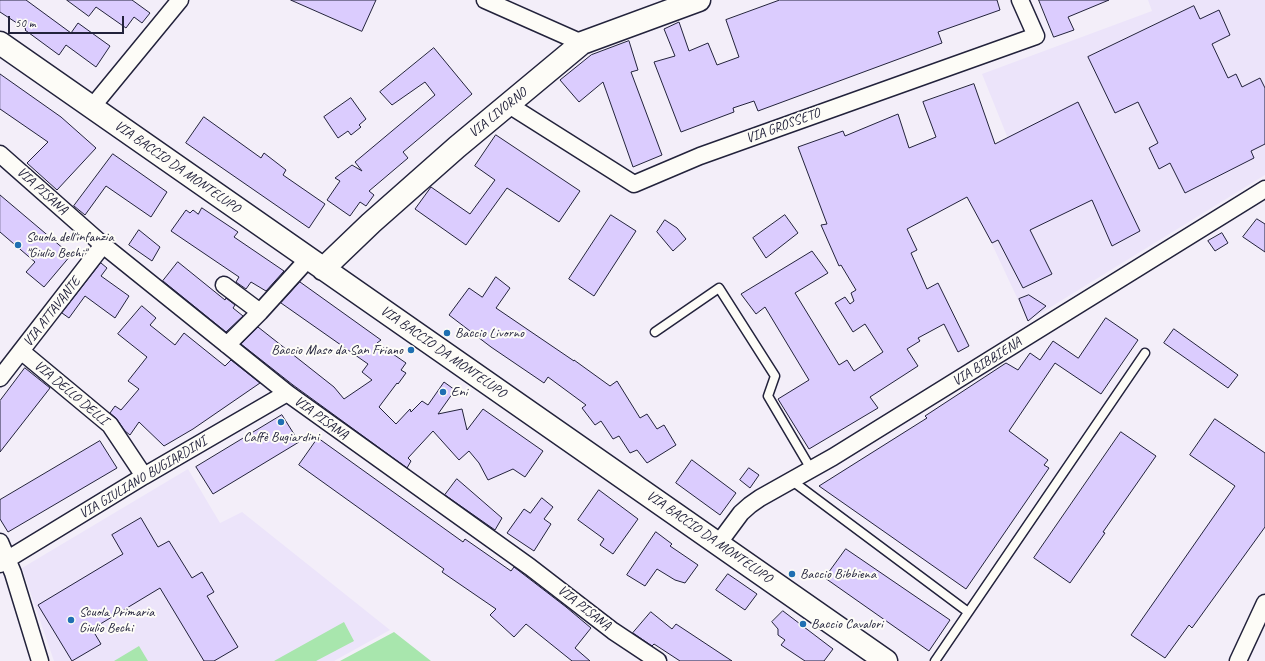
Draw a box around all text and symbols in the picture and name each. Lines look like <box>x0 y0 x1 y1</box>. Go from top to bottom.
scale bar <box>10 8 126 34</box>
text: 50 m <box>15 15 35 31</box>
street label: VIA LIVORNO <box>466 85 530 141</box>
street label: VIA GROSSETO <box>744 105 822 147</box>
street label: VIA BACCIO DA MONTELUPO <box>111 117 243 217</box>
street label: VIA PISANA <box>13 164 71 218</box>
place label: Scuola dell'infanzia "Giulio Bechi" <box>26 229 114 262</box>
marker: Scuola dell'infanzia "Giulio Bechi" <box>13 240 23 250</box>
street label: VIA ATTAVANTE <box>20 274 84 350</box>
street label: VIA BACCIO DA MONTELUPO <box>377 302 509 402</box>
place label: Baccio Livorno <box>455 325 524 341</box>
marker: Baccio Livorno <box>442 328 452 338</box>
street label: VIA BIBBIENA <box>949 334 1025 390</box>
place label: Baccio Maso da San Friano <box>271 342 403 358</box>
marker: Baccio Maso da San Friano <box>406 345 416 355</box>
street label: VIA DELLO DELLI <box>31 357 111 429</box>
place label: Eni <box>451 384 467 400</box>
marker: Eni <box>438 387 448 397</box>
street label: VIA PISANA <box>291 393 351 443</box>
marker: Caffè Bugiardini <box>276 417 286 427</box>
place label: Caffè Bugiardini <box>243 429 319 445</box>
street label: VIA GIULIANO BUGIARDINI <box>76 433 210 523</box>
street label: VIA BACCIO DA MONTELUPO <box>643 487 775 587</box>
place label: Baccio Bibbiena <box>800 566 876 582</box>
marker: Baccio Bibbiena <box>787 569 797 579</box>
street label: VIA PISANA <box>554 582 614 634</box>
place label: Scuola Primaria Giulio Bechi <box>79 604 154 636</box>
marker: Scuola Primaria Giulio Bechi <box>66 615 76 625</box>
place label: Baccio Cavalori <box>811 616 883 632</box>
marker: Baccio Cavalori <box>798 619 808 629</box>

